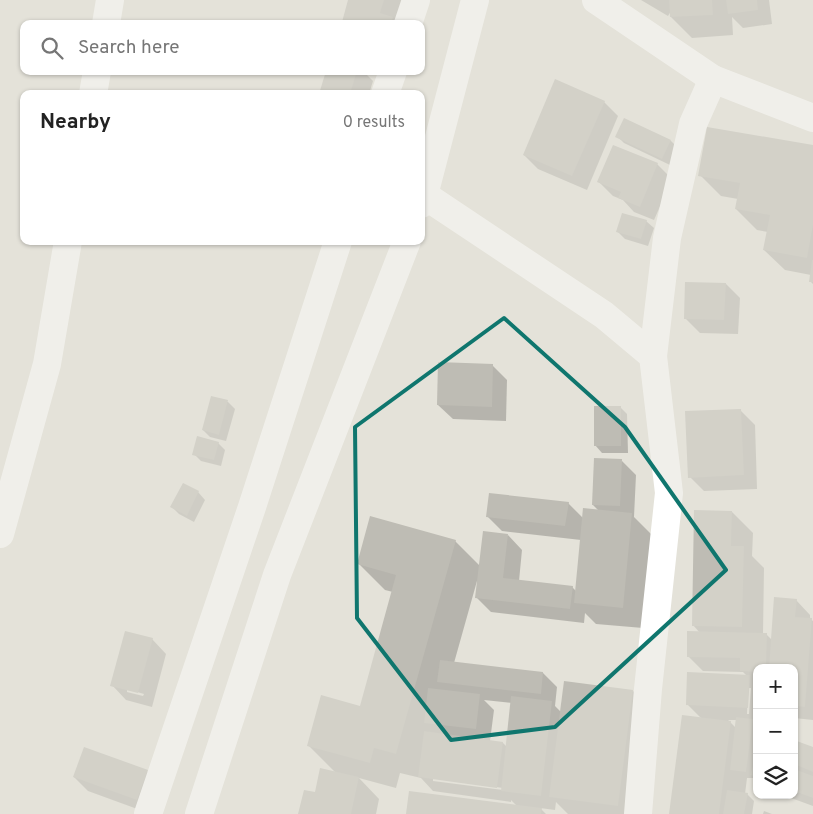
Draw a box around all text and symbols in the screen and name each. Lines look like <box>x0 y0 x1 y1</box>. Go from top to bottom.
search box <box>20 20 425 75</box>
icon: search <box>38 34 66 62</box>
text: Search here <box>78 36 180 60</box>
text: Nearby <box>40 109 111 136</box>
text: 0 results <box>343 113 405 133</box>
map controls <box>753 664 798 799</box>
button: + <box>753 664 798 709</box>
button: − <box>753 709 798 754</box>
button: layers <box>753 754 798 799</box>

